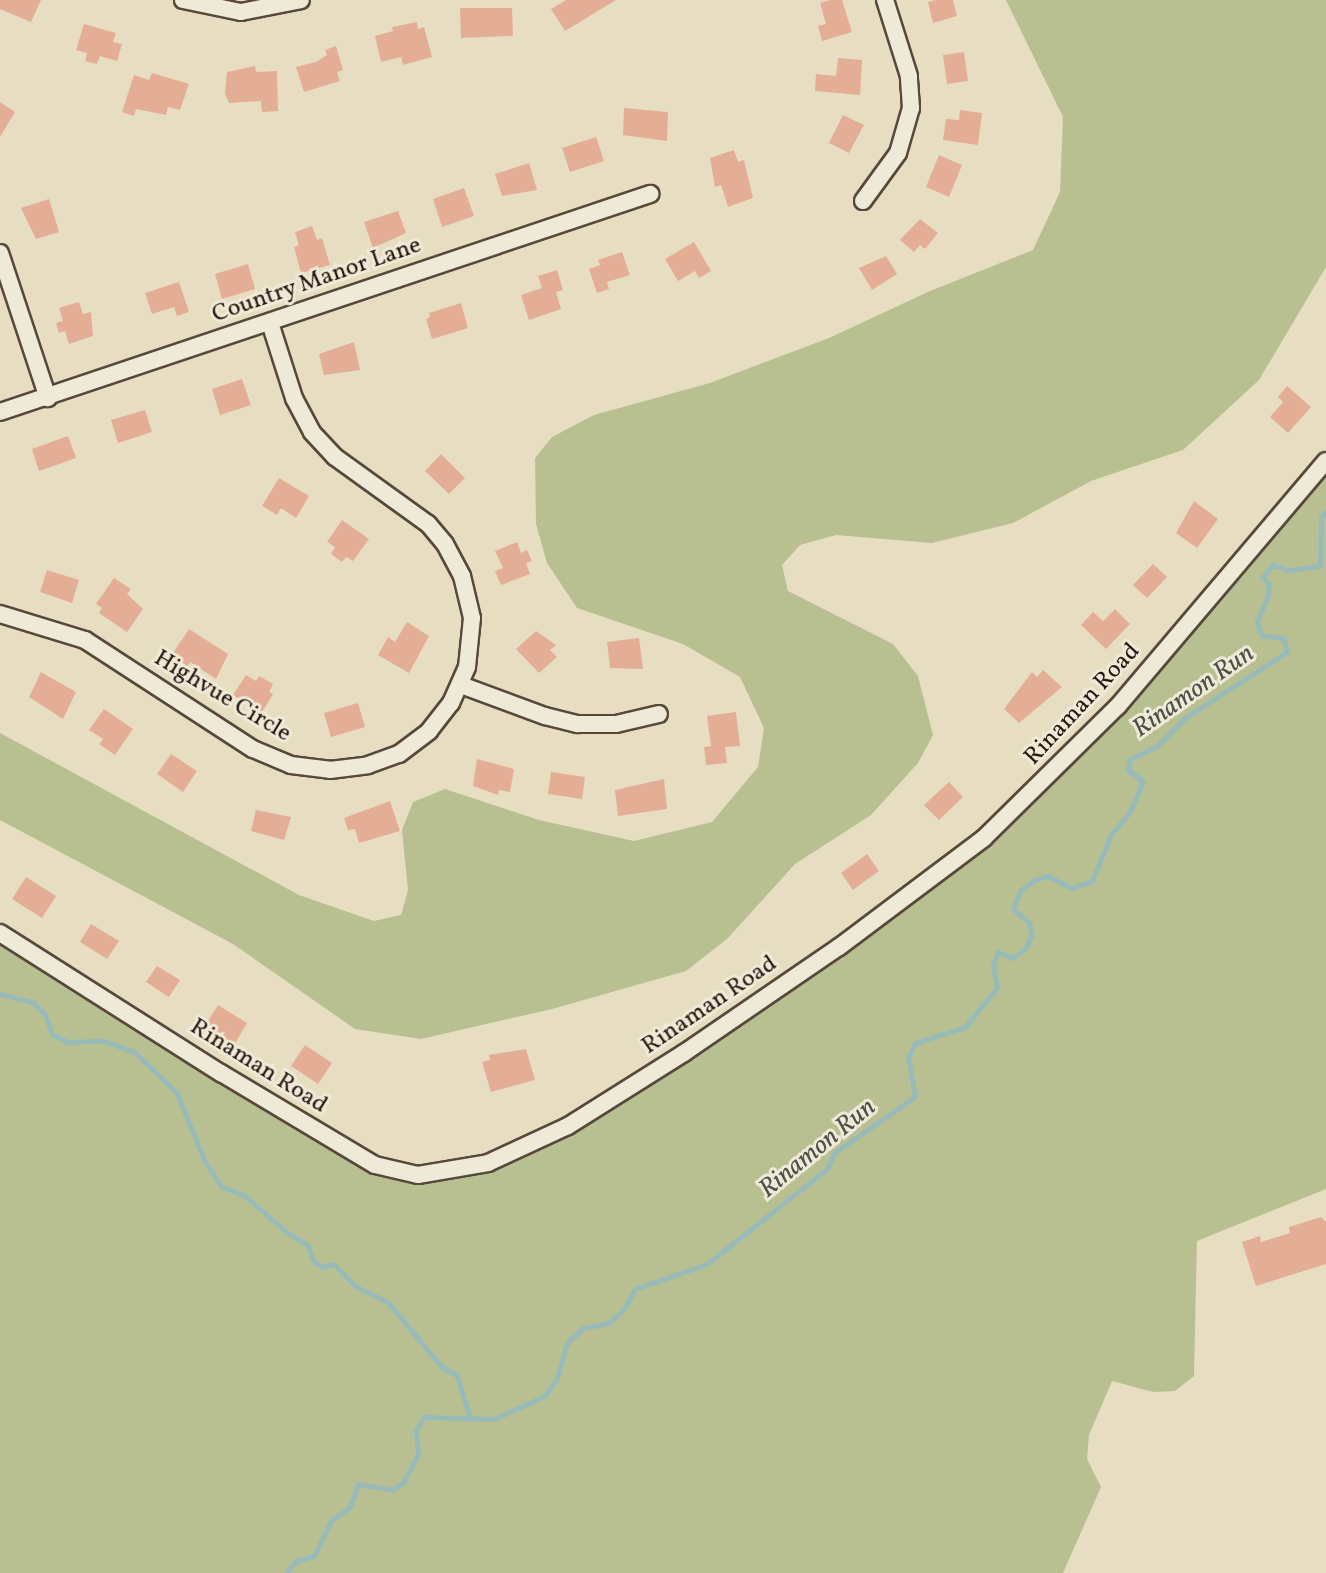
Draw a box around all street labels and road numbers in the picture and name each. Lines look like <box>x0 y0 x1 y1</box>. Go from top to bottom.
street label: Country Manor Lane <box>208 232 426 330</box>
street label: Rinaman Road <box>1019 638 1147 772</box>
street label: Highvue Circle <box>148 645 296 749</box>
street label: Rinaman Road <box>637 950 783 1062</box>
street label: Rinaman Road <box>184 1013 332 1121</box>

